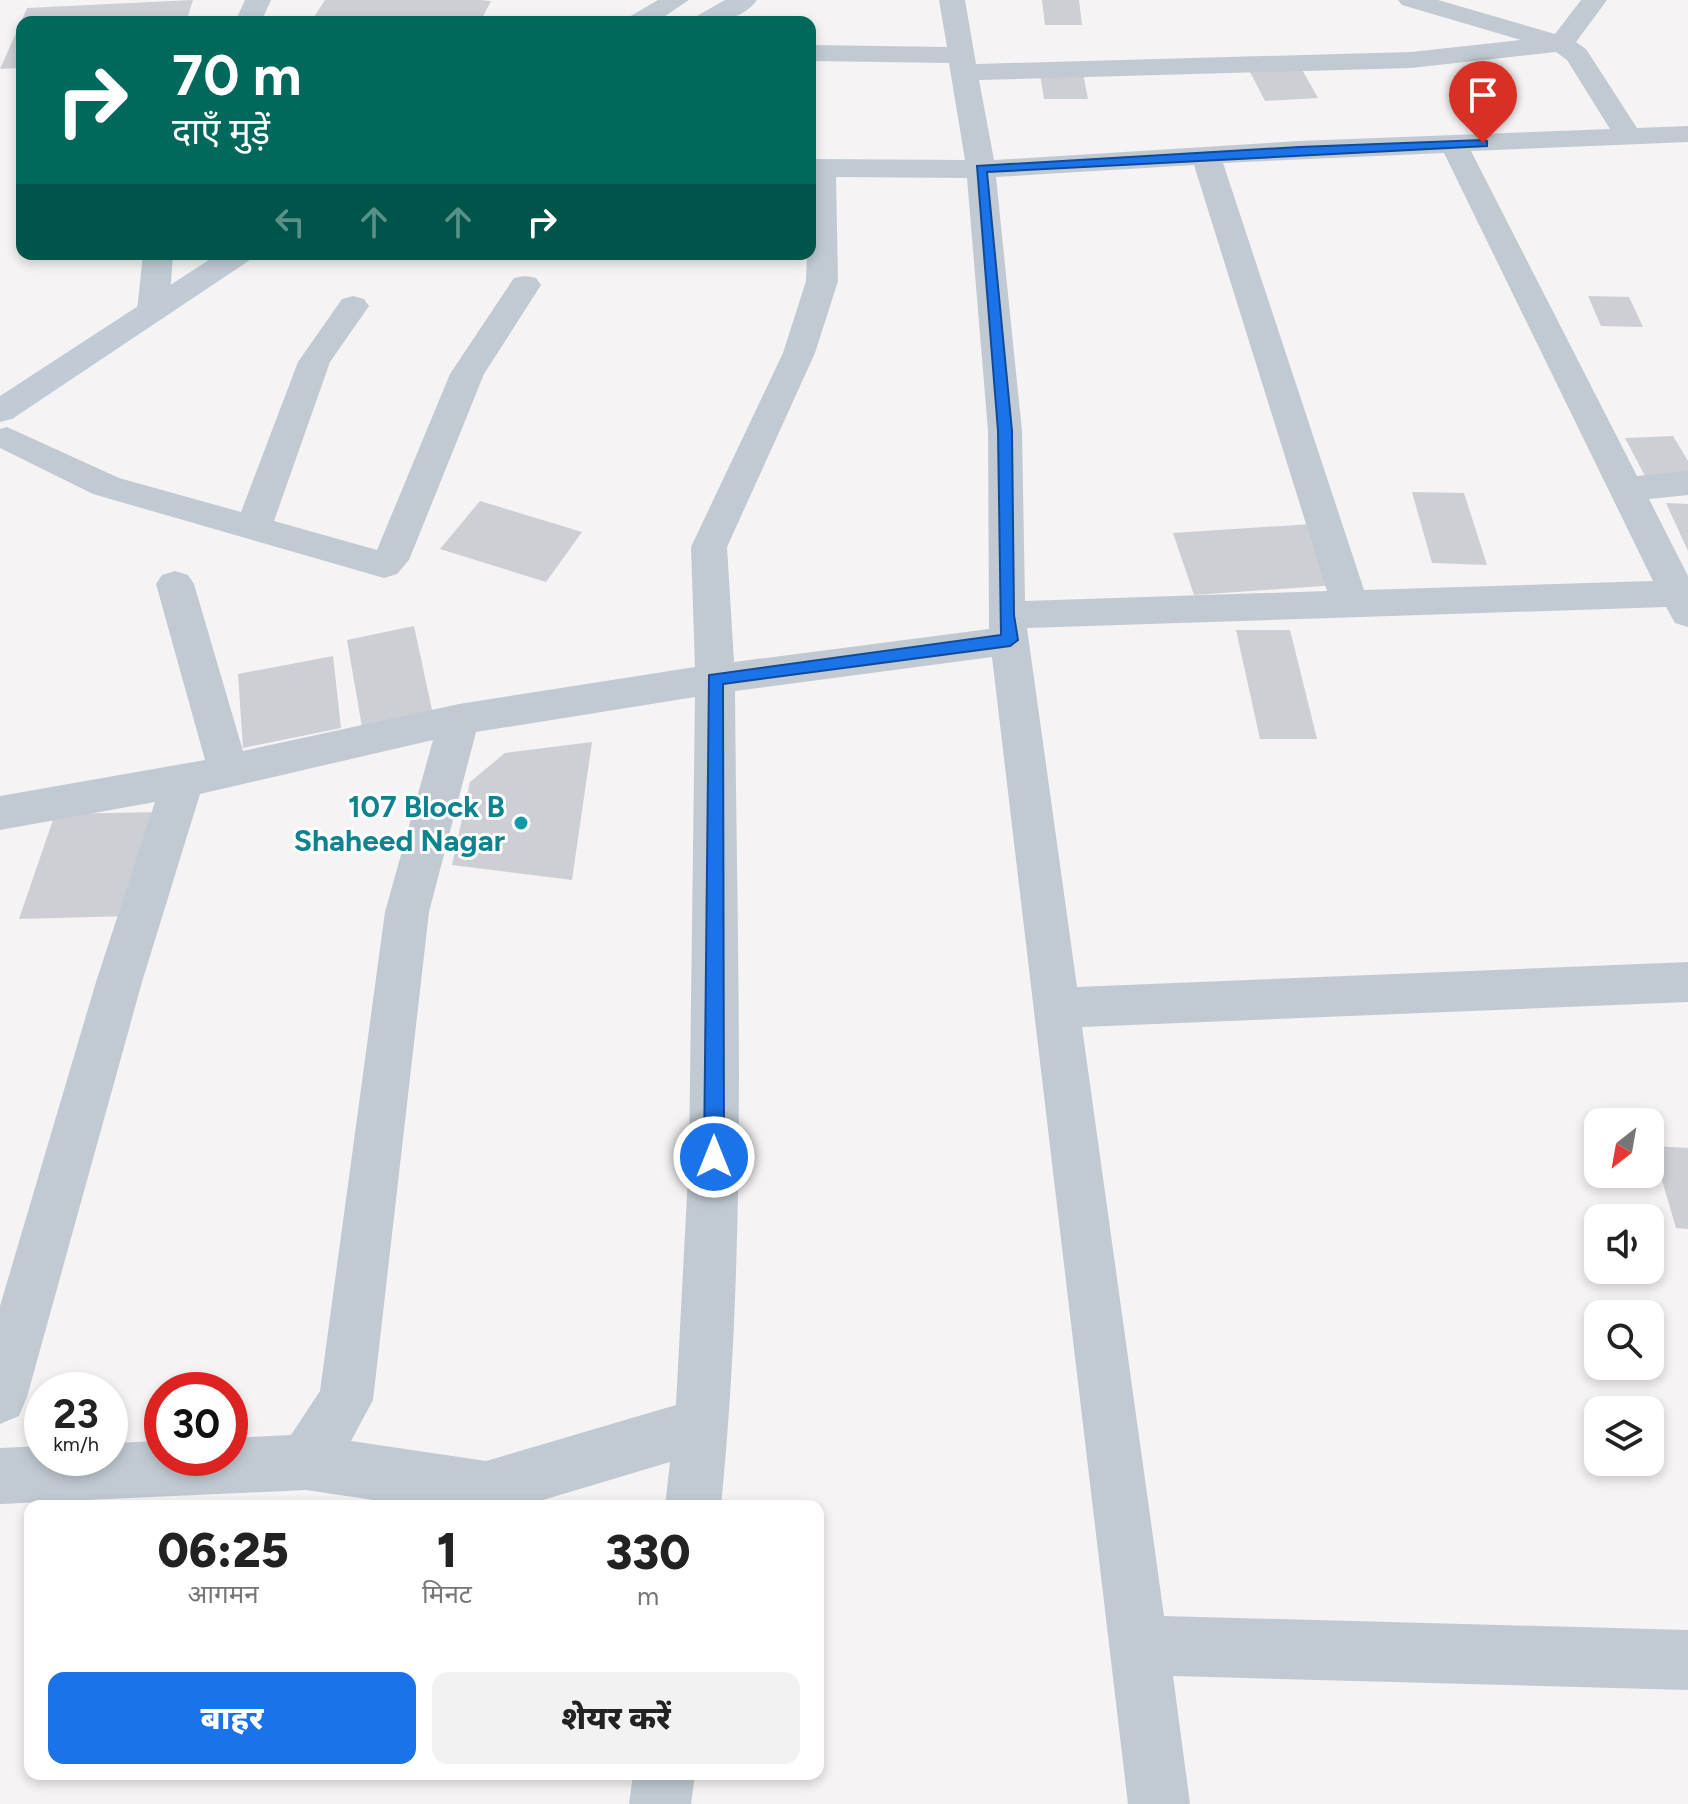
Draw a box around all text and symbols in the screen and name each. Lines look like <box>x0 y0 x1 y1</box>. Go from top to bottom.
text: 70 m <box>172 42 302 109</box>
icon: right <box>40 48 144 152</box>
pin <box>1449 61 1517 143</box>
icon: arrive <box>1461 73 1505 117</box>
text: दाएँ मुड़ें <box>172 110 270 153</box>
icon: left <box>268 200 312 244</box>
icon: ahead <box>352 200 396 244</box>
icon: ahead <box>436 200 480 244</box>
icon: right <box>520 200 564 244</box>
place label: 107 Block B Shaheed Nagar <box>294 788 505 859</box>
marker: 107 Block B Shaheed Nagar <box>512 814 530 832</box>
north arrow <box>1584 1108 1664 1188</box>
map controls <box>1584 1108 1664 1476</box>
position arrow <box>672 1115 756 1199</box>
button: sound <box>1584 1204 1664 1284</box>
button: search <box>1584 1300 1664 1380</box>
speed limit sign: 30 <box>144 1372 248 1476</box>
text: 23 <box>53 1390 99 1438</box>
button: layers <box>1584 1396 1664 1476</box>
text: km/h <box>53 1432 99 1456</box>
text: 06:25 <box>157 1521 289 1579</box>
text: 1 <box>437 1521 457 1579</box>
text: 330 <box>605 1523 691 1581</box>
text: आगमन <box>187 1578 259 1610</box>
text: मिनट <box>422 1578 472 1610</box>
text: m <box>637 1580 659 1612</box>
button: बाहर <box>48 1672 416 1764</box>
button: शेयर करें <box>432 1672 800 1764</box>

